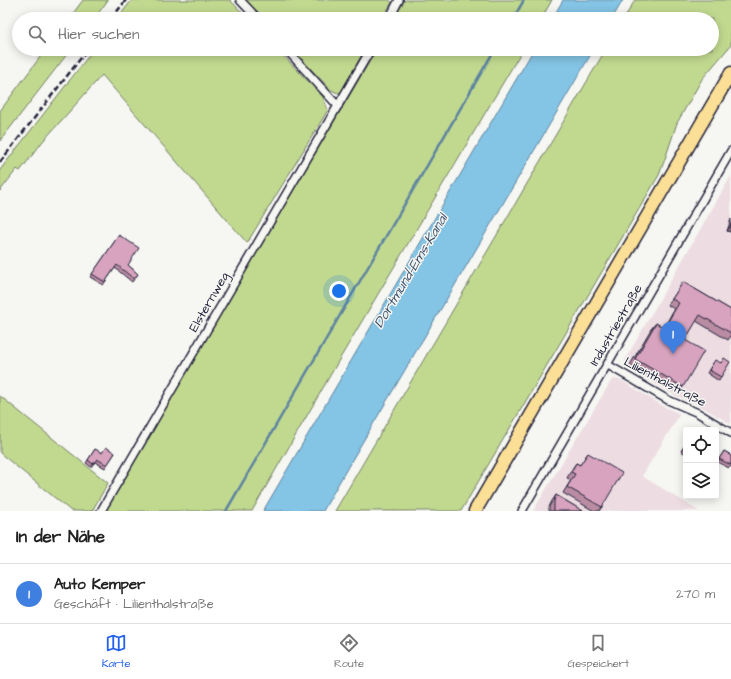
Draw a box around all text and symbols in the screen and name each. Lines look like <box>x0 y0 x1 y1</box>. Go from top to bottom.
search box <box>12 12 719 56</box>
icon: search <box>26 23 48 45</box>
text: Hier suchen <box>58 24 139 45</box>
water label: Dortmund-Ems-Kanal <box>369 209 454 332</box>
street label: Elsternweg <box>185 268 234 336</box>
your location <box>329 281 349 301</box>
street label: Industriestraße <box>585 281 647 369</box>
pin: 1 <box>660 321 686 354</box>
street label: Lilienthalstraße <box>621 353 709 411</box>
map controls <box>683 427 719 499</box>
button: locate <box>683 427 719 463</box>
button: layers <box>683 463 719 499</box>
text: In der Nähe <box>16 525 105 549</box>
text: Auto Kemper <box>54 574 145 595</box>
text: 1 <box>28 585 30 603</box>
text: 270 m <box>676 585 715 603</box>
text: Geschäft · Lilienthalstraße <box>54 595 214 613</box>
tab: Karte <box>102 632 130 671</box>
tab: Route <box>334 632 364 671</box>
tab: Gespeichert <box>568 632 629 671</box>

